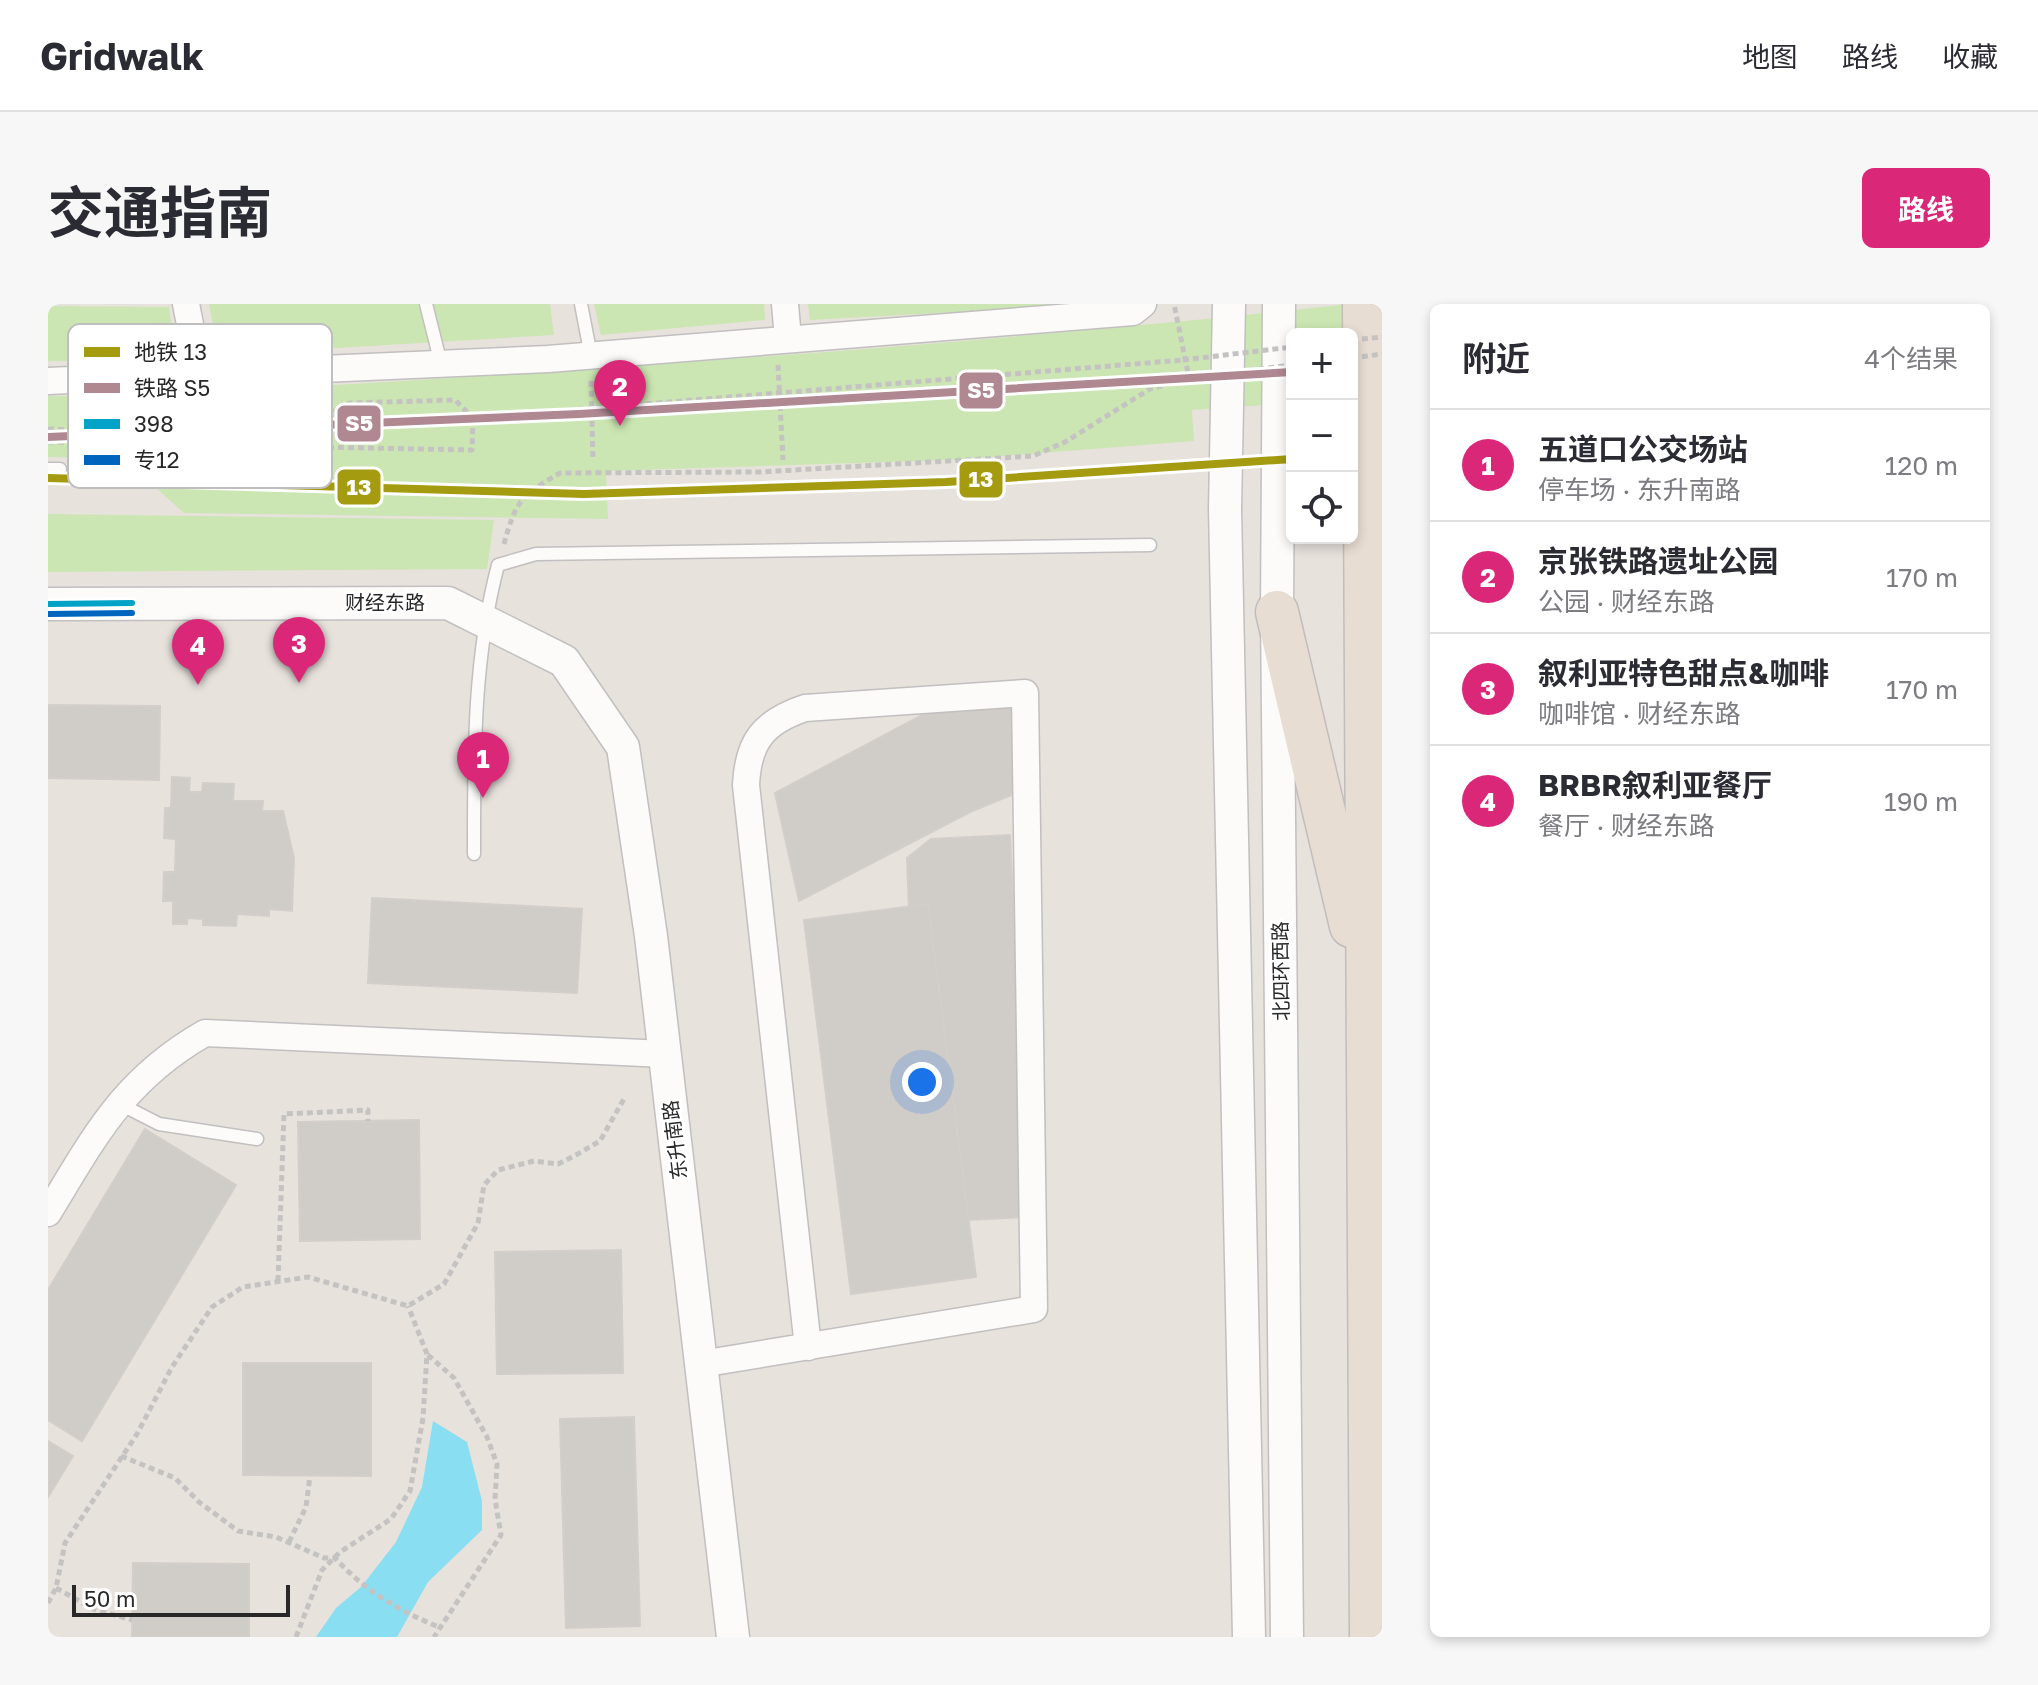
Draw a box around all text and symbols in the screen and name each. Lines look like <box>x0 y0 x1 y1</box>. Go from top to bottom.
text: Gridwalk <box>40 33 204 78</box>
text: 地图 <box>1742 40 1798 73</box>
text: 路线 <box>1842 40 1898 73</box>
text: 收藏 <box>1942 40 1998 73</box>
button: 路线 <box>1862 168 1990 248</box>
text: 交通指南 <box>48 178 272 245</box>
legend <box>68 324 332 488</box>
map controls <box>1286 328 1358 544</box>
button: + <box>1286 328 1358 400</box>
text: 地铁 13 <box>134 338 207 365</box>
text: 附近 <box>1462 338 1530 378</box>
text: 4个结果 <box>1864 343 1958 374</box>
pin: 2 <box>594 360 646 426</box>
line badge: S5 <box>958 371 1004 410</box>
text: 铁路 S5 <box>134 374 210 401</box>
text: S5 <box>967 376 995 403</box>
button: − <box>1286 400 1358 472</box>
line badge: S5 <box>336 404 382 443</box>
text: S5 <box>345 409 373 436</box>
text: 398 <box>134 410 174 437</box>
text: 五道口公交场站 <box>1538 431 1748 467</box>
text: 专12 <box>134 446 179 473</box>
text: 1 <box>1481 450 1495 481</box>
text: 120 m <box>1885 450 1958 481</box>
line badge: 13 <box>958 460 1004 499</box>
text: 13 <box>969 465 993 492</box>
line badge: 13 <box>336 468 382 506</box>
button: locate <box>1286 472 1358 544</box>
text: 13 <box>347 473 371 500</box>
text: 停车场 · 东升南路 <box>1538 474 1741 505</box>
text: 京张铁路遗址公园 <box>1538 543 1778 579</box>
text: 2 <box>1480 562 1496 593</box>
text: 170 m <box>1886 562 1958 593</box>
text: 公园 · 财经东路 <box>1538 586 1715 617</box>
street label: 财经东路 <box>345 590 425 614</box>
pin: 3 <box>273 617 325 683</box>
pin: 4 <box>172 619 224 685</box>
text: 叙利亚特色甜点&咖啡 <box>1538 655 1829 691</box>
text: 3 <box>1480 674 1496 705</box>
text: 170 m <box>1886 674 1958 705</box>
text: 咖啡馆 · 财经东路 <box>1538 698 1741 729</box>
pin: 1 <box>457 732 509 798</box>
text: BRBR叙利亚餐厅 <box>1538 767 1772 803</box>
text: 4 <box>1480 786 1496 817</box>
text: 190 m <box>1884 786 1958 817</box>
text: 餐厅 · 财经东路 <box>1538 810 1715 841</box>
street label: 北四环西路 <box>1267 921 1293 1021</box>
your location <box>902 1062 942 1102</box>
street label: 东升南路 <box>657 1099 691 1181</box>
scale bar <box>72 1581 290 1617</box>
text: 50 m <box>84 1585 135 1612</box>

